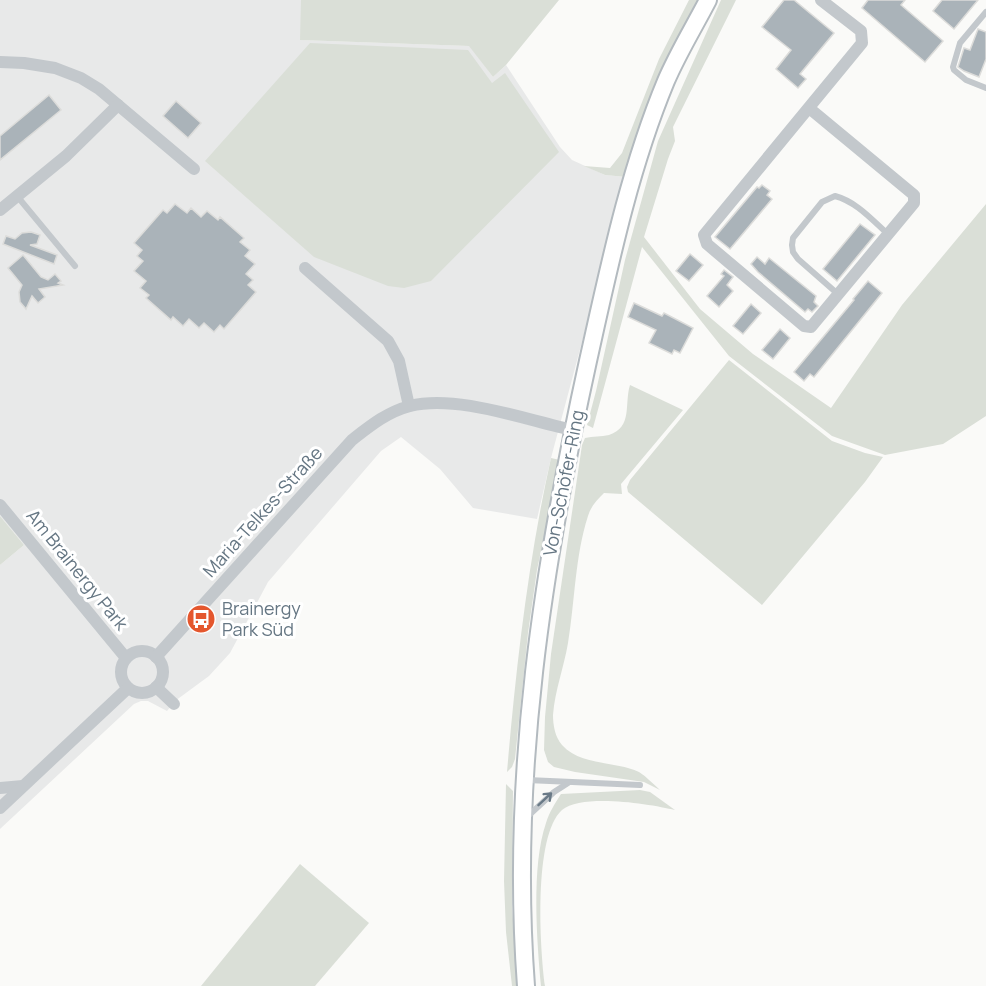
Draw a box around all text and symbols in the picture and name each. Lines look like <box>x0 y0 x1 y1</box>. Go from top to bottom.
street label: Von-Schöfer-Ring <box>537 408 589 558</box>
street label: Maria-Telkes-Straße <box>197 441 327 582</box>
street label: Am Brainergy Park <box>22 504 135 635</box>
place label: Brainergy Park Süd <box>222 596 301 641</box>
bus stop icon: Brainergy Park Süd <box>185 603 217 635</box>
one-way arrow <box>537 793 552 807</box>

